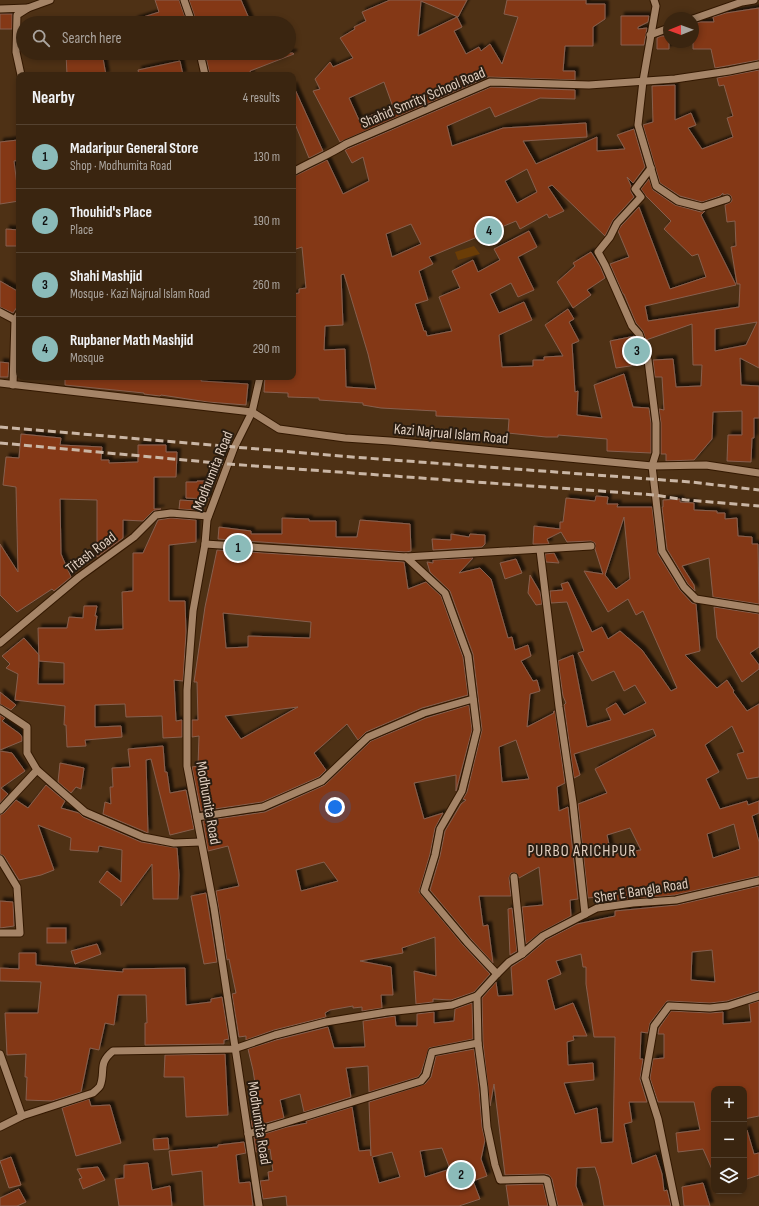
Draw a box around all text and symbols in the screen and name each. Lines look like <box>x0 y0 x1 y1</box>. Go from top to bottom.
north arrow <box>663 12 699 48</box>
search box <box>16 16 296 60</box>
icon: search <box>30 27 52 49</box>
text: Search here <box>62 29 122 48</box>
street label: Shahid Smrity School Road <box>358 63 488 133</box>
text: Nearby <box>32 88 75 108</box>
text: 4 results <box>243 90 280 106</box>
text: Madaripur General Store <box>70 139 198 158</box>
text: 1 <box>42 149 48 165</box>
text: 130 m <box>254 149 280 165</box>
text: Shop · Modhumita Road <box>70 158 172 174</box>
text: Thouhid's Place <box>70 203 152 222</box>
text: 2 <box>42 213 48 229</box>
text: 190 m <box>253 213 280 229</box>
pin: 4 <box>476 216 502 246</box>
text: Place <box>70 222 93 238</box>
text: Shahi Mashjid <box>70 267 142 286</box>
text: 3 <box>42 277 48 293</box>
text: 260 m <box>253 277 280 293</box>
text: Mosque · Kazi Najrual Islam Road <box>70 286 210 302</box>
text: Rupbaner Math Mashjid <box>70 331 193 350</box>
pin: 3 <box>624 336 650 366</box>
text: 4 <box>42 341 48 357</box>
text: 290 m <box>253 341 280 357</box>
text: Mosque <box>70 350 104 366</box>
street label: Kazi Najrual Islam Road <box>393 420 509 448</box>
street label: Modhumita Road <box>188 428 238 514</box>
street label: Titash Road <box>62 528 120 578</box>
pin: 1 <box>225 533 251 563</box>
street label: Modhumita Road <box>191 760 225 846</box>
your location <box>325 797 345 817</box>
district label: PURBO ARICHPUR <box>527 842 637 861</box>
street label: Sher E Bangla Road <box>593 874 689 908</box>
street label: Modhumita Road <box>243 1080 275 1166</box>
map controls <box>711 1086 747 1194</box>
button: + <box>711 1086 747 1122</box>
button: − <box>711 1122 747 1158</box>
button: layers <box>711 1158 747 1194</box>
pin: 2 <box>448 1160 474 1190</box>

